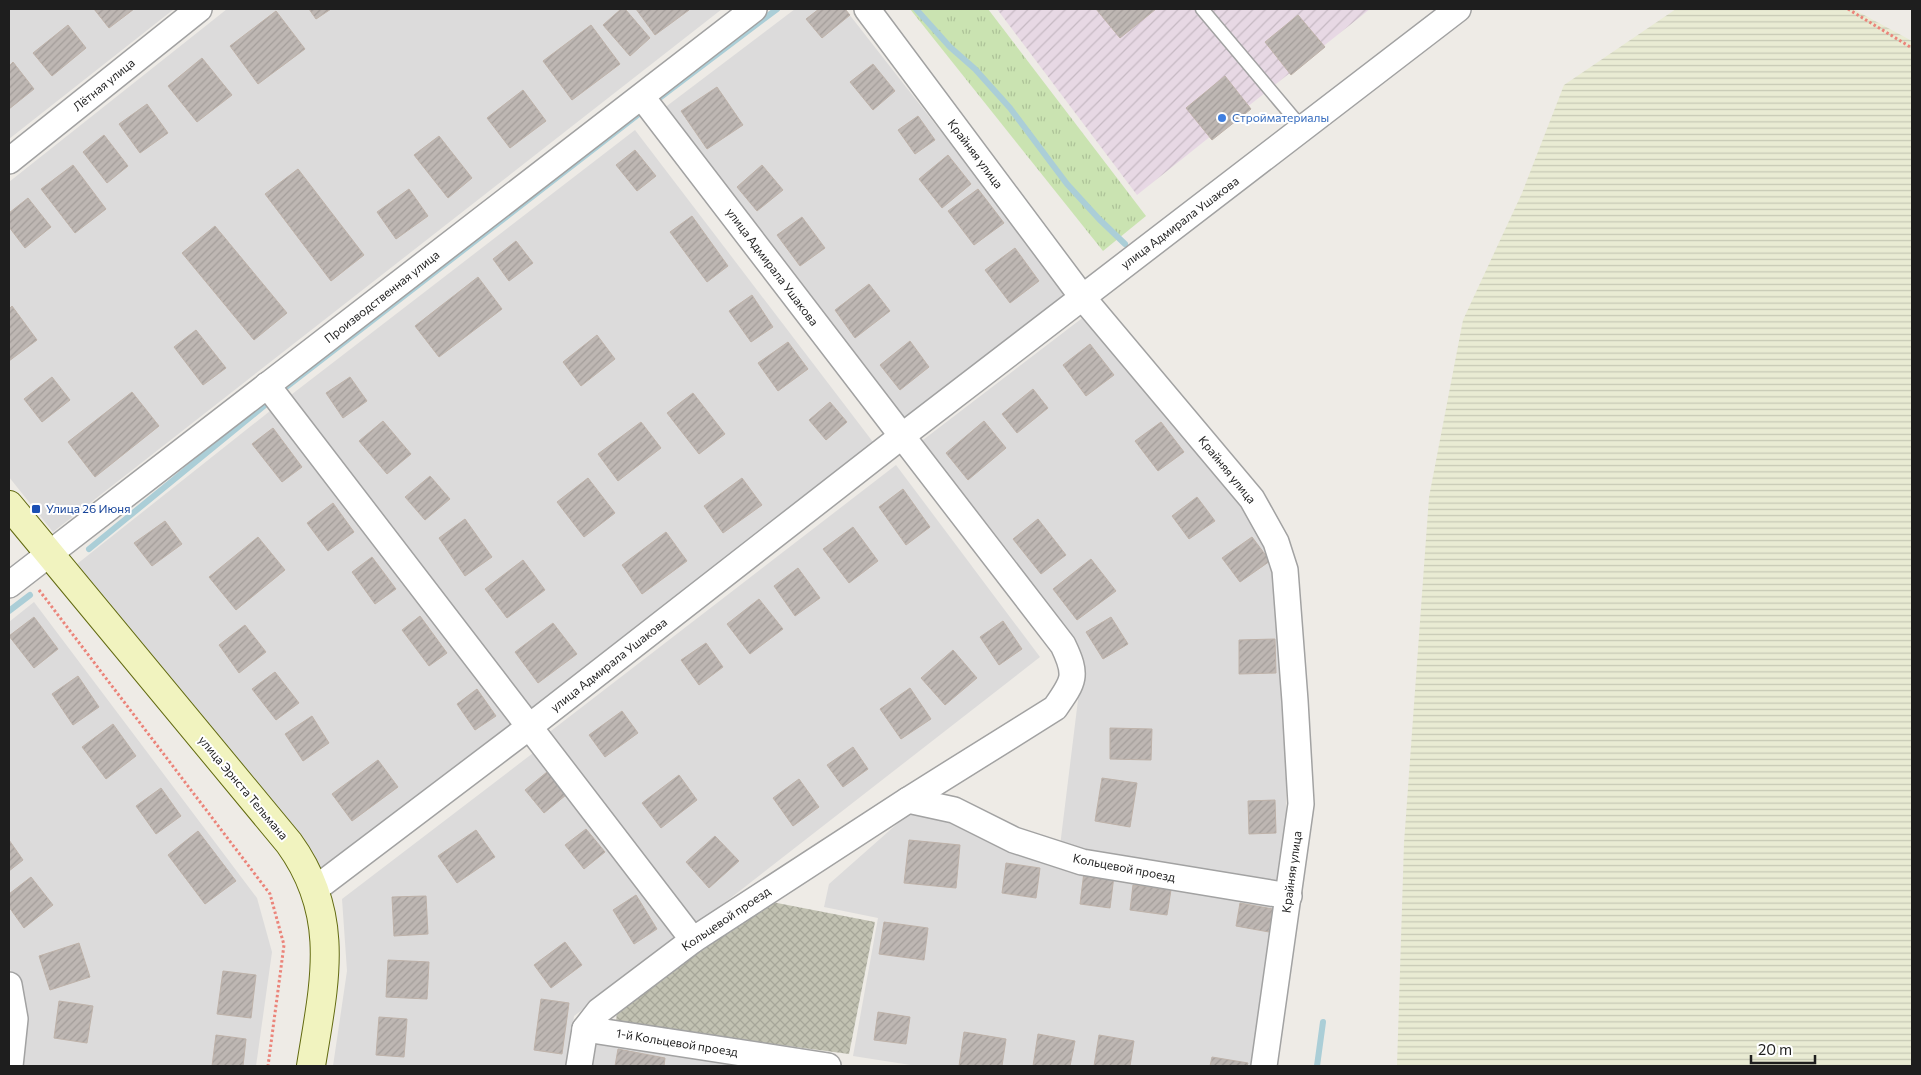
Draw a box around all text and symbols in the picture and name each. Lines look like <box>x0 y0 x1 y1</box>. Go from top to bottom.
street label: Лётная улица <box>70 55 137 113</box>
place label: Стройматериалы <box>1232 110 1329 124</box>
marker: Стройматериалы <box>1216 112 1228 124</box>
street label: Крайняя улица <box>945 116 1006 191</box>
street label: улица Адмирала Ушакова <box>1118 173 1241 271</box>
street label: улица Адмирала Ушакова <box>724 205 822 328</box>
street label: Производственная улица <box>321 247 442 345</box>
street label: Крайняя улица <box>1196 433 1259 506</box>
place label: Улица 26 Июня <box>46 501 130 515</box>
marker: Улица 26 Июня <box>30 503 42 515</box>
street label: улица Адмирала Ушакова <box>547 614 669 714</box>
street label: улица Эрнста Тельмана <box>196 733 291 842</box>
street label: Крайняя улица <box>1278 830 1304 914</box>
street label: Кольцевой проезд <box>1072 850 1177 884</box>
street label: Кольцевой проезд <box>678 883 772 953</box>
street label: 1-й Кольцевой проезд <box>615 1025 739 1059</box>
scale bar <box>1751 1032 1815 1064</box>
text: 20 m <box>1758 1040 1792 1058</box>

